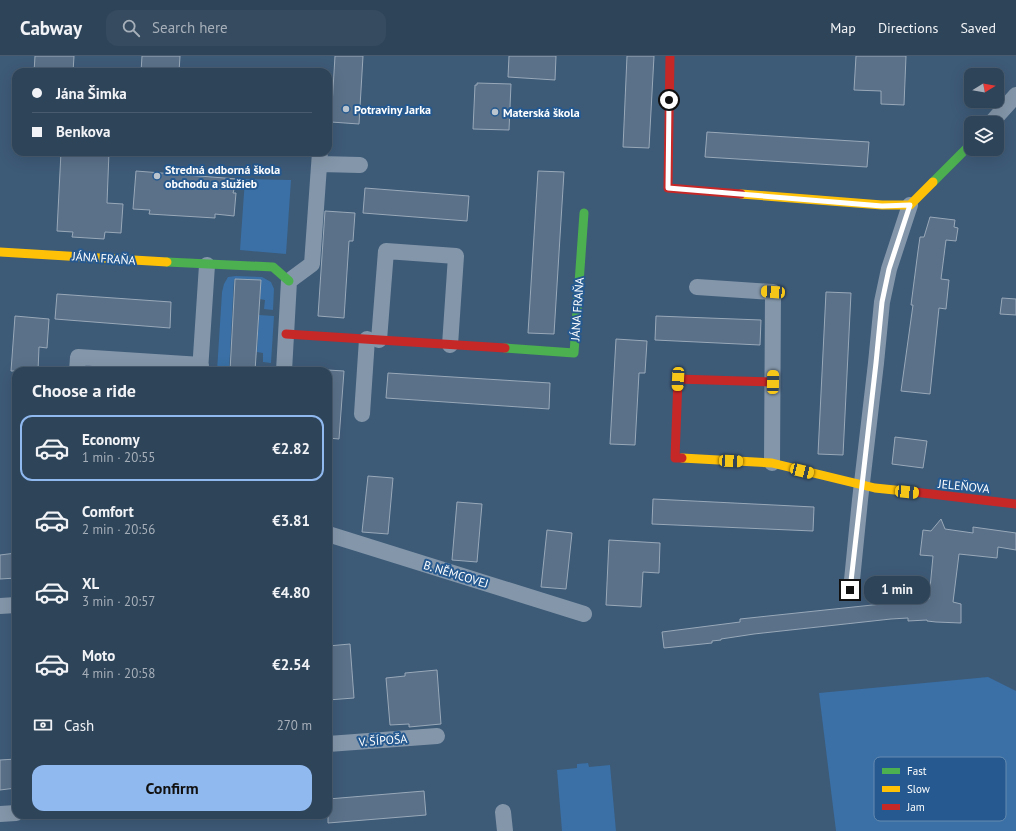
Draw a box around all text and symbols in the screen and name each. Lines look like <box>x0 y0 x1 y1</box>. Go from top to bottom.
search box <box>106 10 386 46</box>
text: Cabway <box>20 16 82 40</box>
icon: search <box>120 17 142 39</box>
text: Search here <box>152 18 228 37</box>
text: Map <box>830 19 856 37</box>
text: Directions <box>878 19 938 37</box>
text: Saved <box>960 19 996 37</box>
north arrow <box>964 68 1004 108</box>
map controls <box>964 68 1004 156</box>
text: Jána Šimka <box>56 84 127 103</box>
route start <box>660 91 678 109</box>
place label: Potraviny Jarka <box>354 102 431 117</box>
marker: Potraviny Jarka <box>341 104 351 114</box>
place label: Materská škola <box>503 105 580 120</box>
marker: Materská škola <box>490 107 500 117</box>
button: layers <box>964 116 1004 156</box>
text: Benkova <box>56 122 110 141</box>
place label: Stredná odborná škola obchodu a služieb <box>165 162 280 191</box>
marker: Stredná odborná škola obchodu a služieb <box>152 171 162 181</box>
street label: JÁNA FRAŇA <box>71 248 136 268</box>
street label: JÁNA FRAŇA <box>567 277 587 342</box>
car <box>761 285 785 299</box>
car <box>671 367 685 391</box>
car <box>767 370 779 394</box>
text: Choose a ride <box>32 379 136 402</box>
icon: car <box>34 430 70 466</box>
text: Economy <box>82 430 140 449</box>
text: €2.82 <box>272 439 310 458</box>
text: 1 min · 20:55 <box>82 449 155 466</box>
car <box>719 454 743 468</box>
car <box>789 462 815 480</box>
street label: JELEŇOVA <box>936 476 991 496</box>
car <box>894 485 920 499</box>
icon: car <box>34 502 70 538</box>
text: Comfort <box>82 502 134 521</box>
text: €3.81 <box>272 511 310 530</box>
text: 2 min · 20:56 <box>82 521 155 538</box>
street label: B. NĚMCOVEJ <box>422 557 490 591</box>
icon: car <box>34 574 70 610</box>
text: XL <box>82 574 99 593</box>
callout: 1 min <box>864 576 930 604</box>
route end <box>841 581 859 599</box>
text: 1 min <box>881 581 913 598</box>
text: €4.80 <box>272 583 310 602</box>
text: 3 min · 20:57 <box>82 593 155 610</box>
icon: car <box>34 646 70 682</box>
text: Moto <box>82 646 115 665</box>
text: €2.54 <box>272 655 310 674</box>
text: 4 min · 20:58 <box>82 665 155 682</box>
icon: cash <box>32 714 54 736</box>
text: Cash <box>64 716 94 735</box>
text: 270 m <box>277 717 312 734</box>
street label: V. ŠÍPOŠA <box>357 731 408 749</box>
legend <box>874 757 1006 821</box>
text: Fast <box>907 764 927 778</box>
button: Confirm <box>32 765 312 811</box>
text: Slow <box>907 782 930 796</box>
text: Jam <box>906 800 925 814</box>

